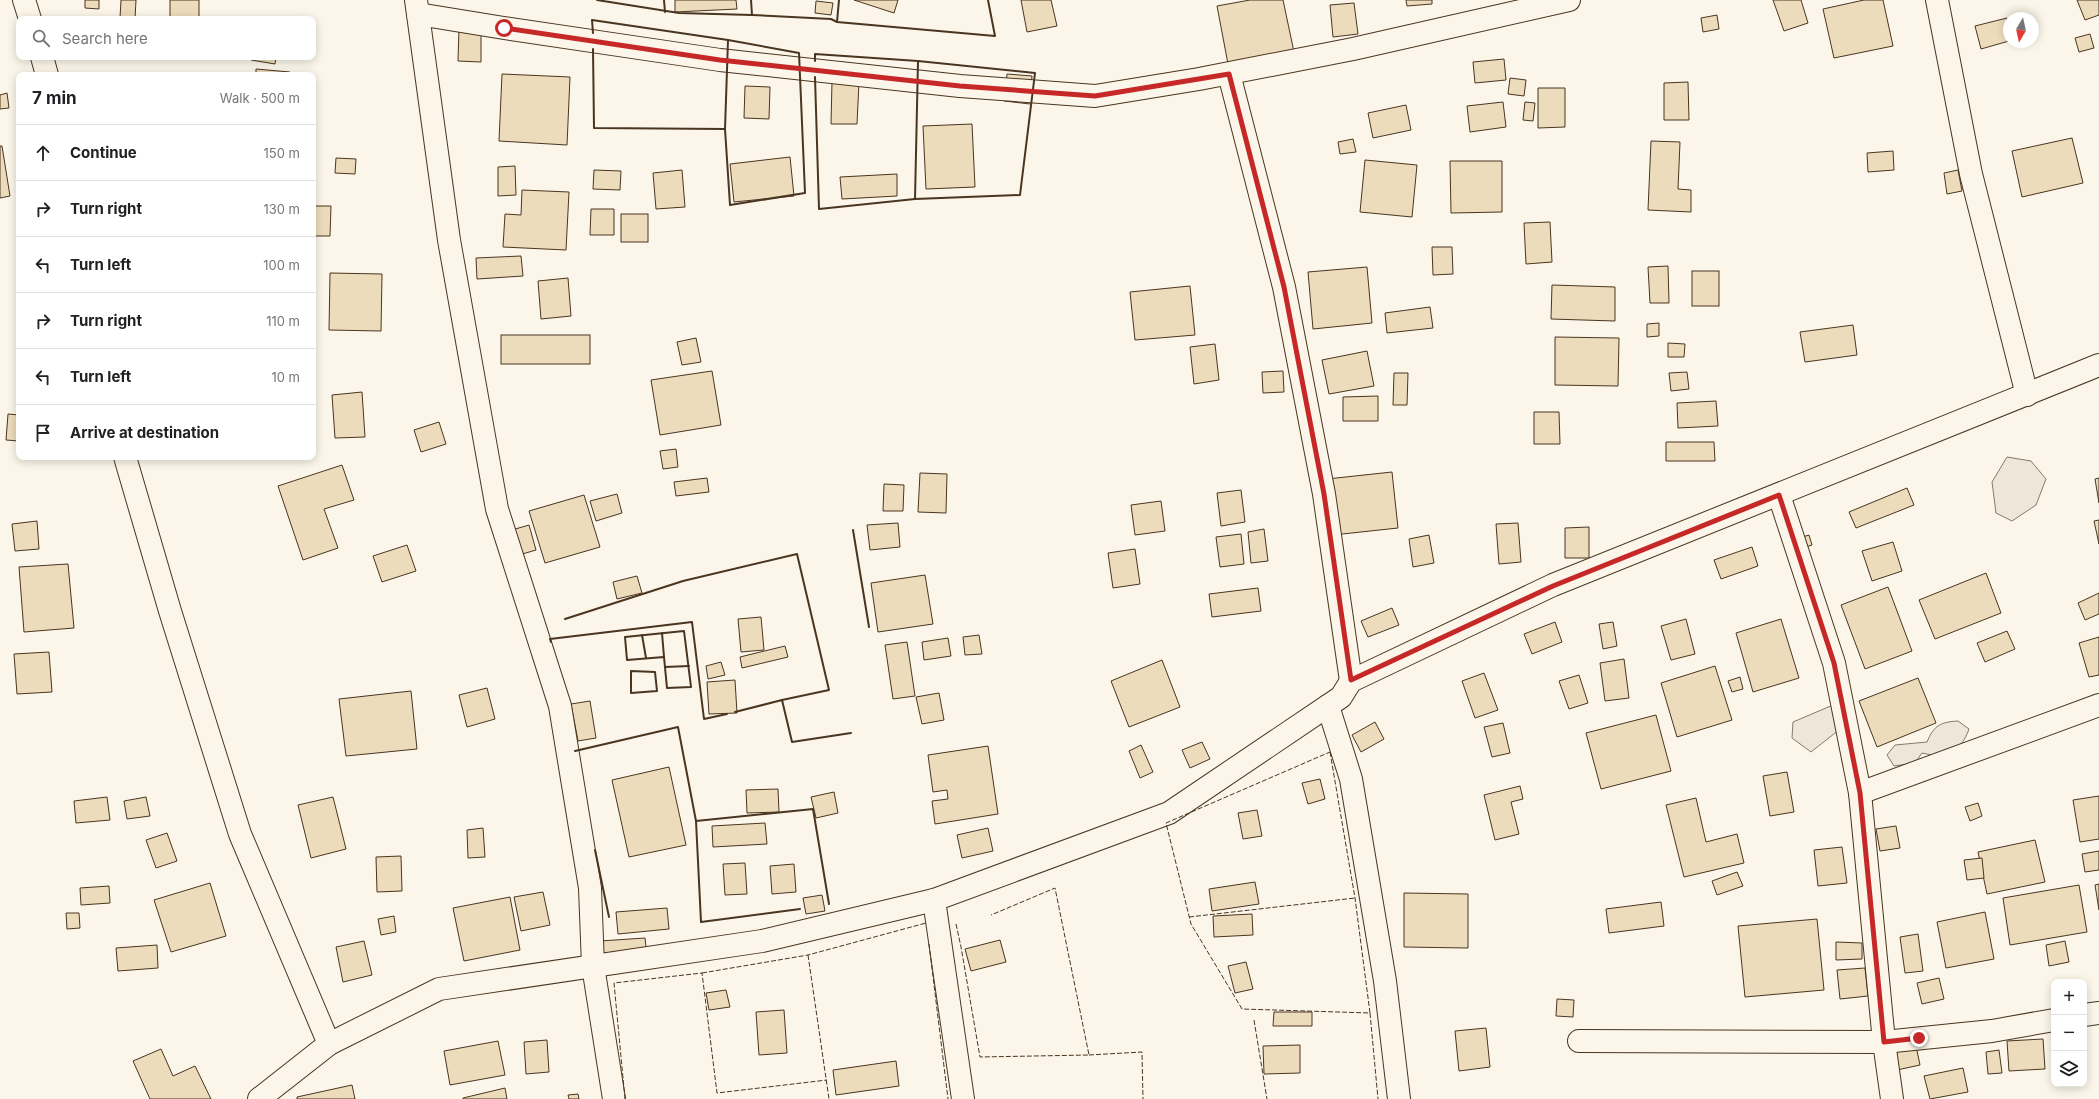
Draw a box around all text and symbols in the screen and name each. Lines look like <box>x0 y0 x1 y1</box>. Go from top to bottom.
north arrow <box>2003 12 2039 48</box>
search box <box>16 16 316 60</box>
route start <box>495 19 513 37</box>
icon: search <box>30 27 52 49</box>
text: Search here <box>62 29 148 48</box>
text: 7 min <box>32 88 77 108</box>
text: Walk · 500 m <box>220 90 300 106</box>
icon: ahead <box>32 142 54 164</box>
text: Continue <box>70 143 137 162</box>
text: 150 m <box>264 145 300 161</box>
icon: right <box>32 198 54 220</box>
text: Turn right <box>70 199 142 218</box>
text: 130 m <box>263 201 300 217</box>
icon: left <box>32 254 54 276</box>
text: Turn left <box>70 255 131 274</box>
text: 100 m <box>263 257 300 273</box>
icon: right <box>32 310 54 332</box>
text: Turn right <box>70 311 142 330</box>
text: 110 m <box>266 313 300 329</box>
icon: left <box>32 366 54 388</box>
text: Turn left <box>70 367 131 386</box>
text: 10 m <box>271 369 300 385</box>
icon: arrive <box>32 422 54 444</box>
text: Arrive at destination <box>70 423 219 442</box>
map controls <box>2051 979 2087 1087</box>
button: + <box>2051 979 2087 1015</box>
button: − <box>2051 1015 2087 1051</box>
route end <box>1910 1029 1928 1047</box>
button: layers <box>2051 1051 2087 1087</box>

